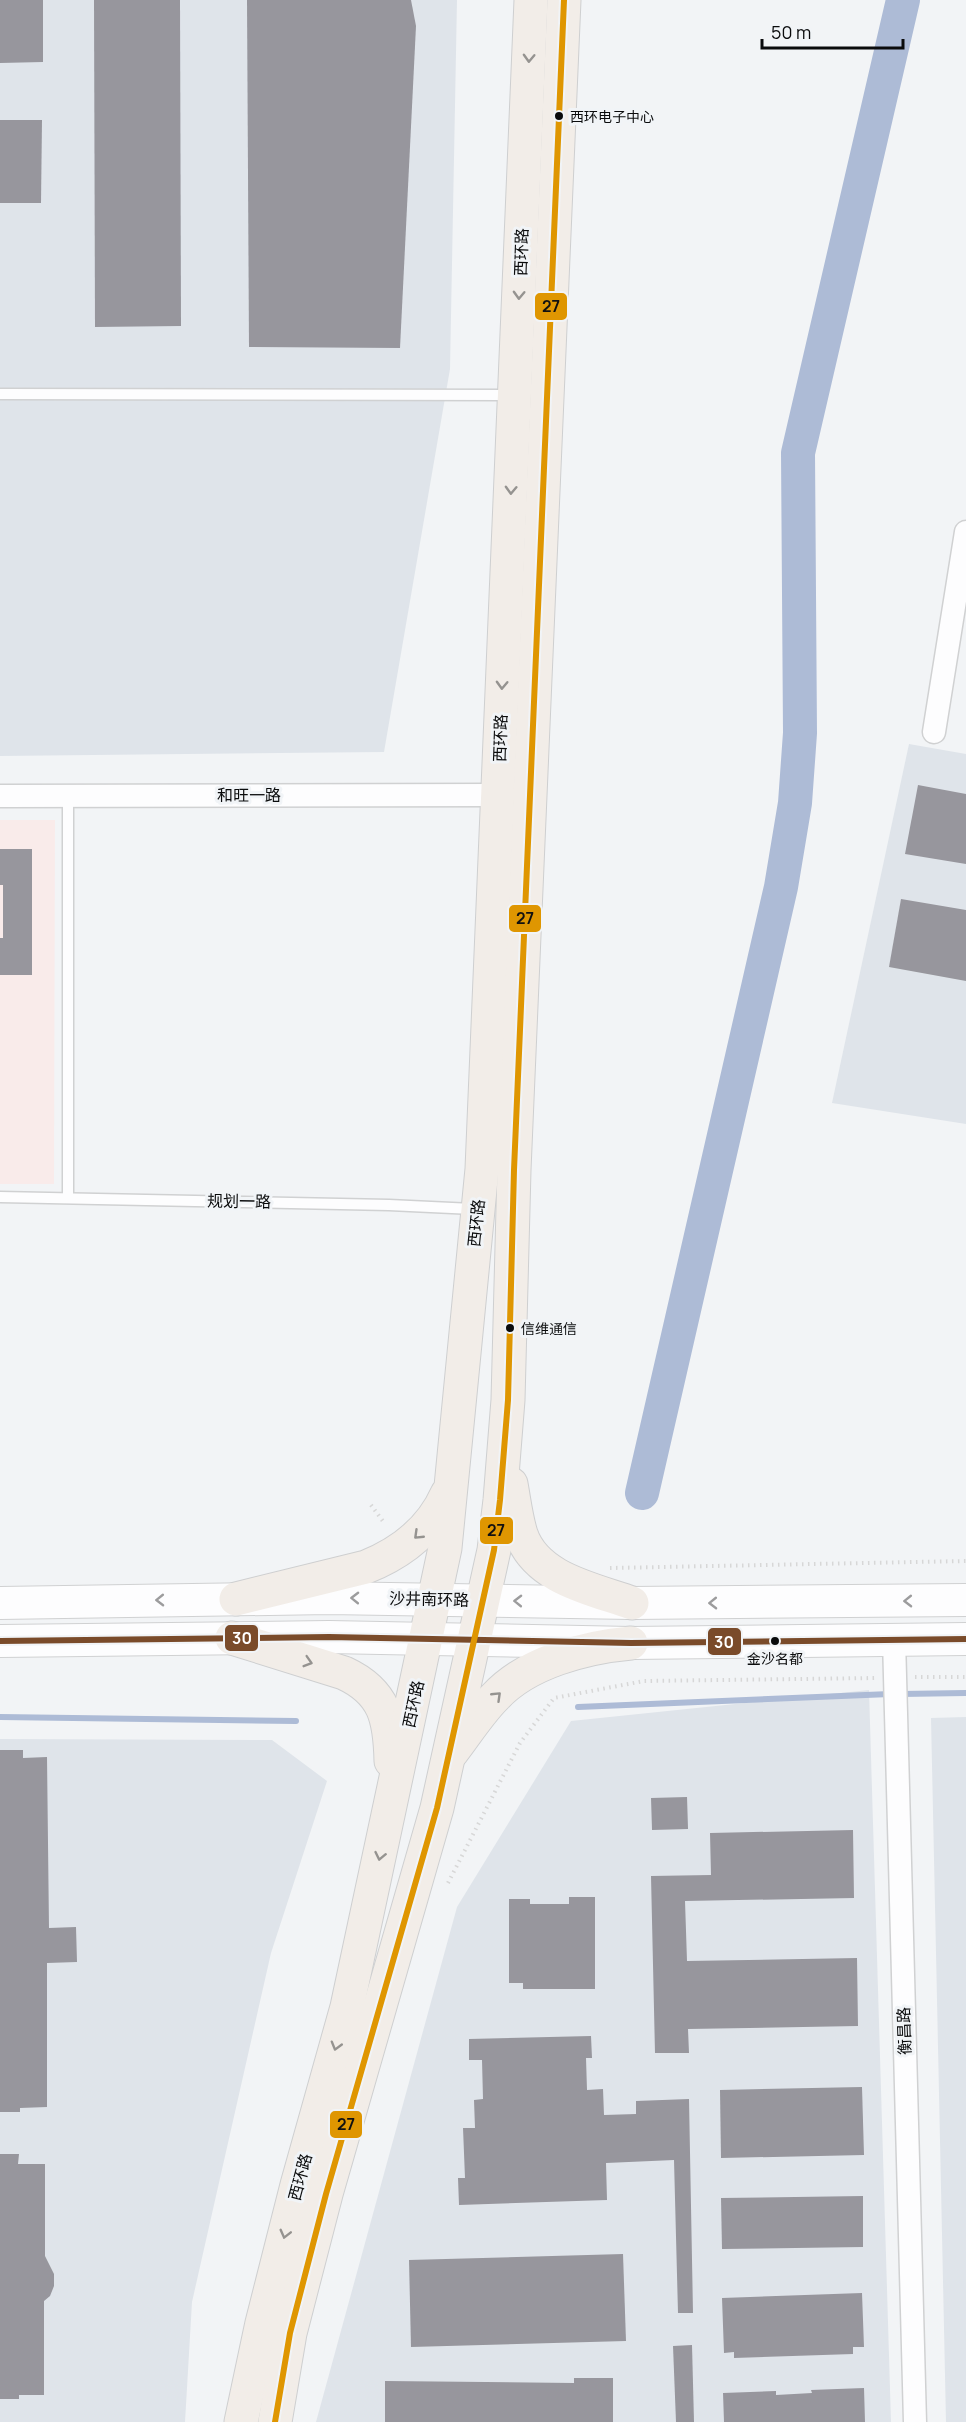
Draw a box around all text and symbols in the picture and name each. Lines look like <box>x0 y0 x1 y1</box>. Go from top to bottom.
scale bar <box>762 12 903 50</box>
text: 50 m <box>771 20 811 44</box>
one-way arrow <box>522 54 535 63</box>
place label: 西环电子中心 <box>570 107 654 126</box>
marker: 西环电子中心 <box>553 110 565 122</box>
street label: 西环路 <box>509 228 533 276</box>
one-way arrow <box>512 291 525 300</box>
line badge: 27 <box>534 292 568 321</box>
text: 27 <box>542 295 560 317</box>
one-way arrow <box>504 486 517 495</box>
one-way arrow <box>496 680 509 689</box>
street label: 西环路 <box>488 714 512 762</box>
street label: 和旺一路 <box>217 784 281 806</box>
line badge: 27 <box>508 904 542 933</box>
text: 27 <box>516 907 534 929</box>
street label: 规划一路 <box>207 1189 271 1213</box>
street label: 西环路 <box>463 1198 489 1248</box>
place label: 信维通信 <box>521 1319 577 1338</box>
marker: 信维通信 <box>504 1322 516 1334</box>
line badge: 27 <box>479 1516 514 1545</box>
text: 27 <box>487 1519 505 1541</box>
one-way arrow <box>414 1528 425 1539</box>
street label: 沙井南环路 <box>389 1587 469 1611</box>
one-way arrow <box>350 1592 359 1604</box>
one-way arrow <box>155 1594 164 1606</box>
one-way arrow <box>513 1595 522 1607</box>
one-way arrow <box>903 1595 912 1607</box>
one-way arrow <box>708 1597 717 1609</box>
line badge: 30 <box>224 1624 259 1652</box>
text: 30 <box>232 1627 252 1649</box>
line badge: 30 <box>707 1627 742 1656</box>
text: 30 <box>714 1631 734 1653</box>
marker: 金沙名都 <box>769 1635 781 1647</box>
place label: 金沙名都 <box>747 1649 803 1668</box>
one-way arrow <box>302 1655 313 1667</box>
street label: 西环路 <box>397 1678 429 1730</box>
one-way arrow <box>490 1693 501 1704</box>
one-way arrow <box>374 1851 387 1861</box>
street label: 衡昌路 <box>892 2007 916 2055</box>
one-way arrow <box>331 2041 344 2051</box>
line badge: 27 <box>329 2110 363 2139</box>
text: 27 <box>337 2113 355 2135</box>
street label: 西环路 <box>283 2151 317 2203</box>
one-way arrow <box>279 2229 292 2239</box>

